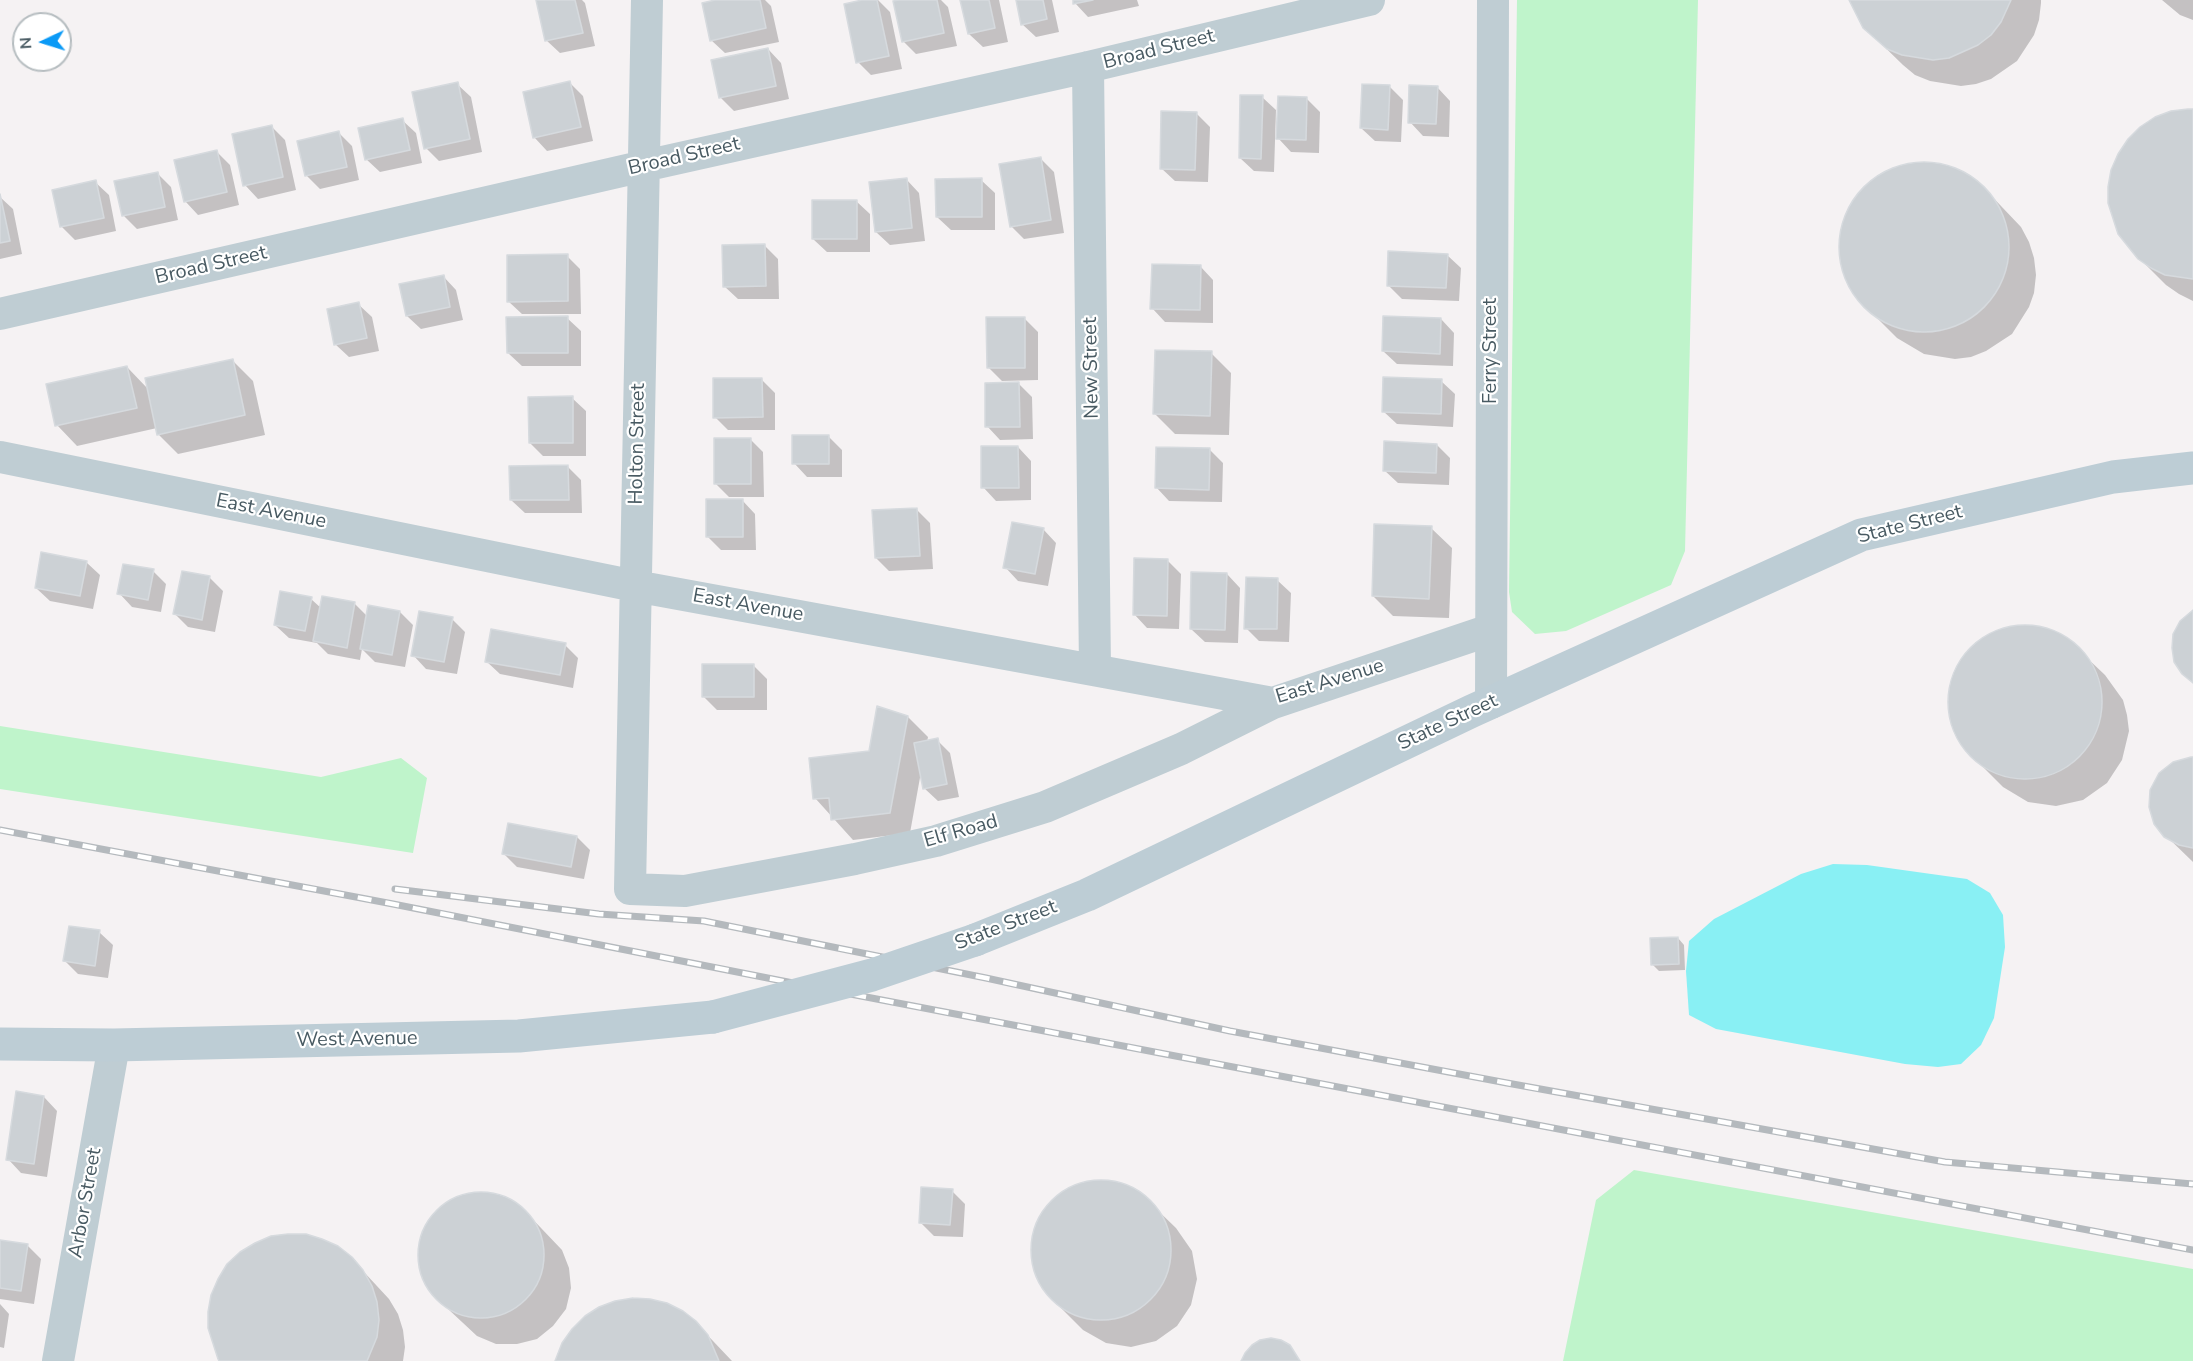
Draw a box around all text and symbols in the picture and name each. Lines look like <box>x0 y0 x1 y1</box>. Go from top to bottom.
north arrow <box>12 12 72 72</box>
street label: Broad Street <box>1101 25 1217 75</box>
text: N <box>15 36 37 50</box>
street label: Broad Street <box>626 133 742 181</box>
street label: Broad Street <box>153 242 269 290</box>
street label: Ferry Street <box>1479 298 1503 404</box>
street label: New Street <box>1079 317 1105 419</box>
street label: Holton Street <box>625 383 651 505</box>
street label: East Avenue <box>214 490 328 534</box>
street label: State Street <box>1855 500 1965 550</box>
street label: East Avenue <box>691 584 805 628</box>
street label: East Avenue <box>1273 654 1387 710</box>
street label: State Street <box>1394 689 1502 757</box>
street label: Elf Road <box>921 810 1001 854</box>
street label: State Street <box>952 896 1060 956</box>
street label: West Avenue <box>296 1027 418 1053</box>
street label: Arbor Street <box>65 1146 107 1260</box>

